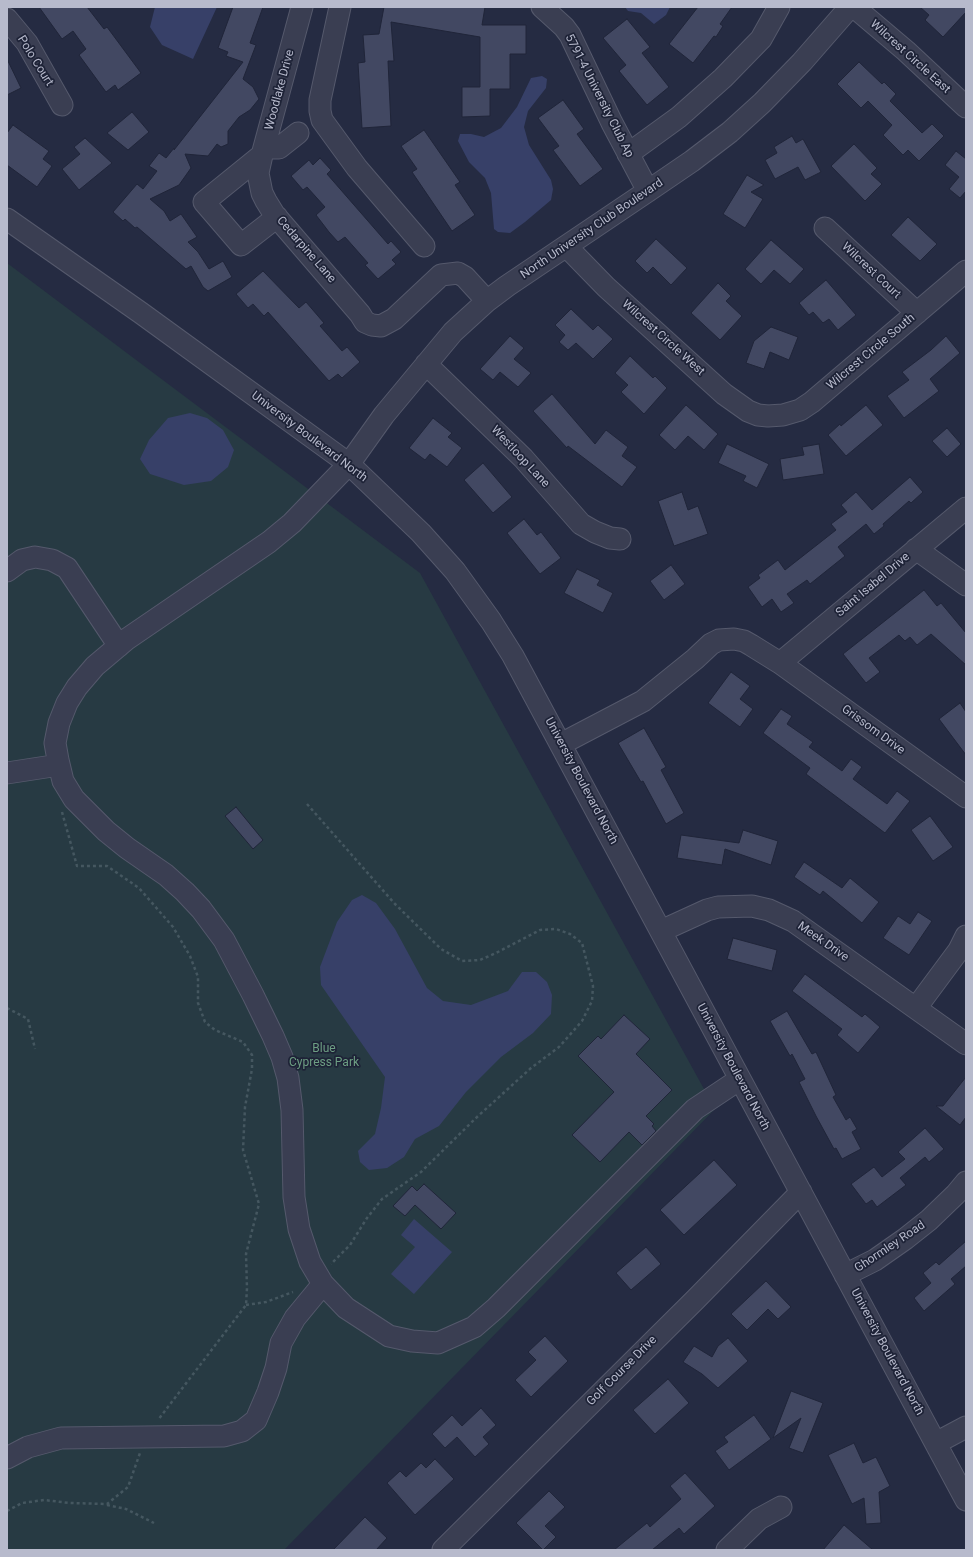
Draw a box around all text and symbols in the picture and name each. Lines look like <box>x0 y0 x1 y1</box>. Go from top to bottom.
street label: Wilcrest Circle East <box>867 17 953 97</box>
street label: 5791-4 University Club Ap <box>562 32 636 160</box>
street label: Polo Court <box>14 33 56 89</box>
street label: Woodlake Drive <box>262 48 298 132</box>
street label: North University Club Boulevard <box>518 176 666 282</box>
street label: Cedarpine Lane <box>273 214 339 286</box>
street label: Wilcrest Court <box>838 240 904 302</box>
street label: Wilcrest Circle West <box>619 297 707 379</box>
street label: Wilcrest Circle South <box>824 311 918 393</box>
street label: University Boulevard North <box>248 389 370 485</box>
street label: Westloop Lane <box>488 423 552 491</box>
street label: Saint Isabel Drive <box>833 550 913 620</box>
street label: Grissom Drive <box>838 702 908 758</box>
street label: University Boulevard North <box>541 715 621 847</box>
street label: Meek Drive <box>795 919 851 965</box>
street label: University Boulevard North <box>693 1001 773 1133</box>
park label: Blue Cypress Park <box>289 1042 359 1070</box>
street label: Ghormley Road <box>852 1218 928 1276</box>
street label: University Boulevard North <box>847 1286 927 1418</box>
street label: Golf Course Drive <box>584 1333 660 1409</box>

